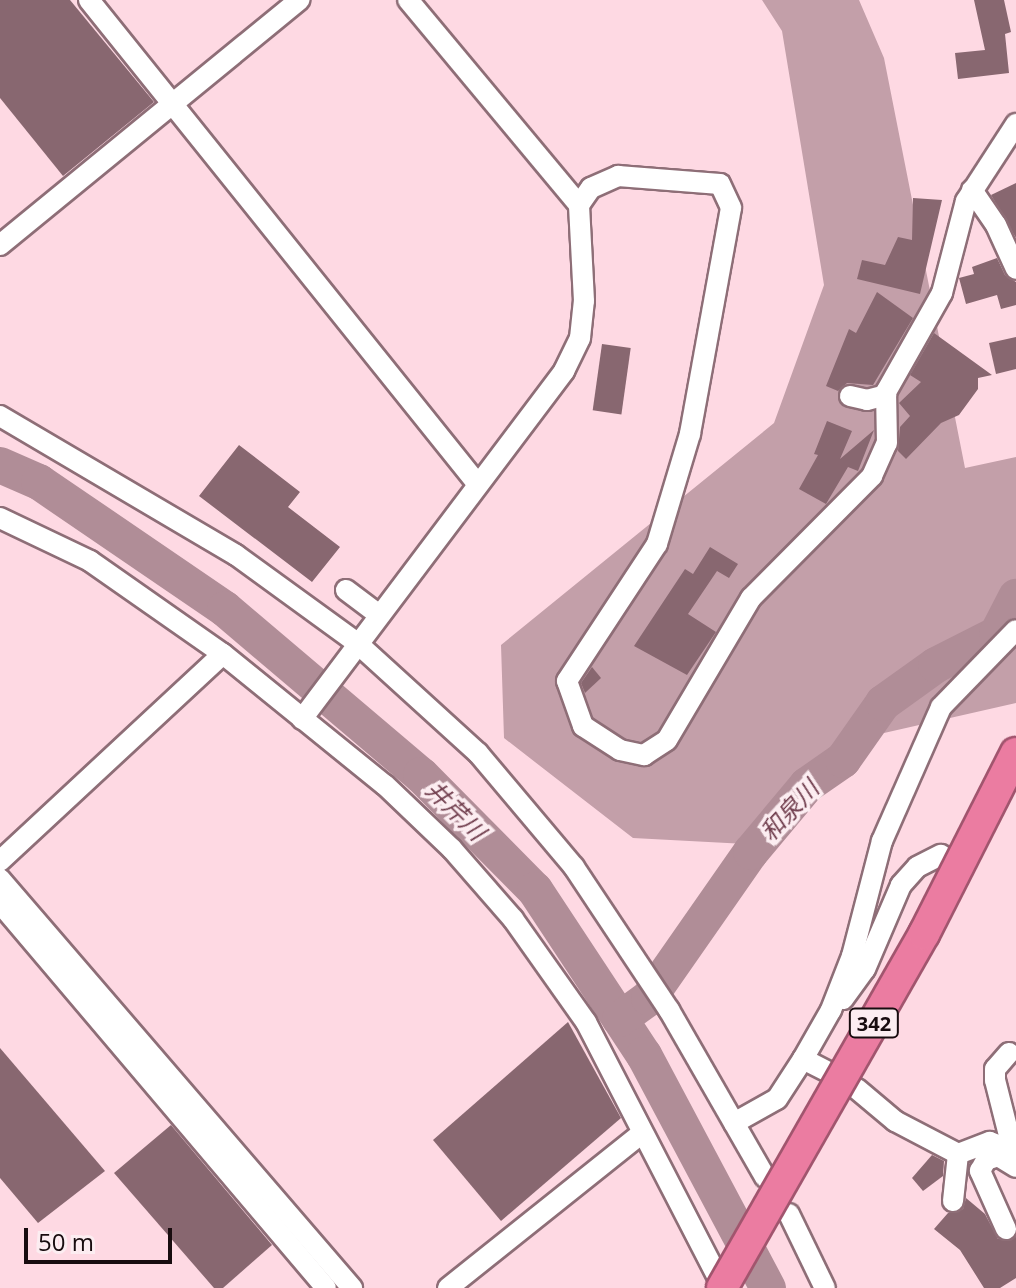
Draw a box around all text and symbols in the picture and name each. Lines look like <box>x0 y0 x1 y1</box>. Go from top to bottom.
water label: 井芹川 <box>420 774 492 846</box>
water label: 和泉川 <box>754 774 824 846</box>
road number: 342 <box>848 1007 900 1039</box>
scale bar <box>28 1212 176 1262</box>
text: 50 m <box>38 1225 94 1258</box>

